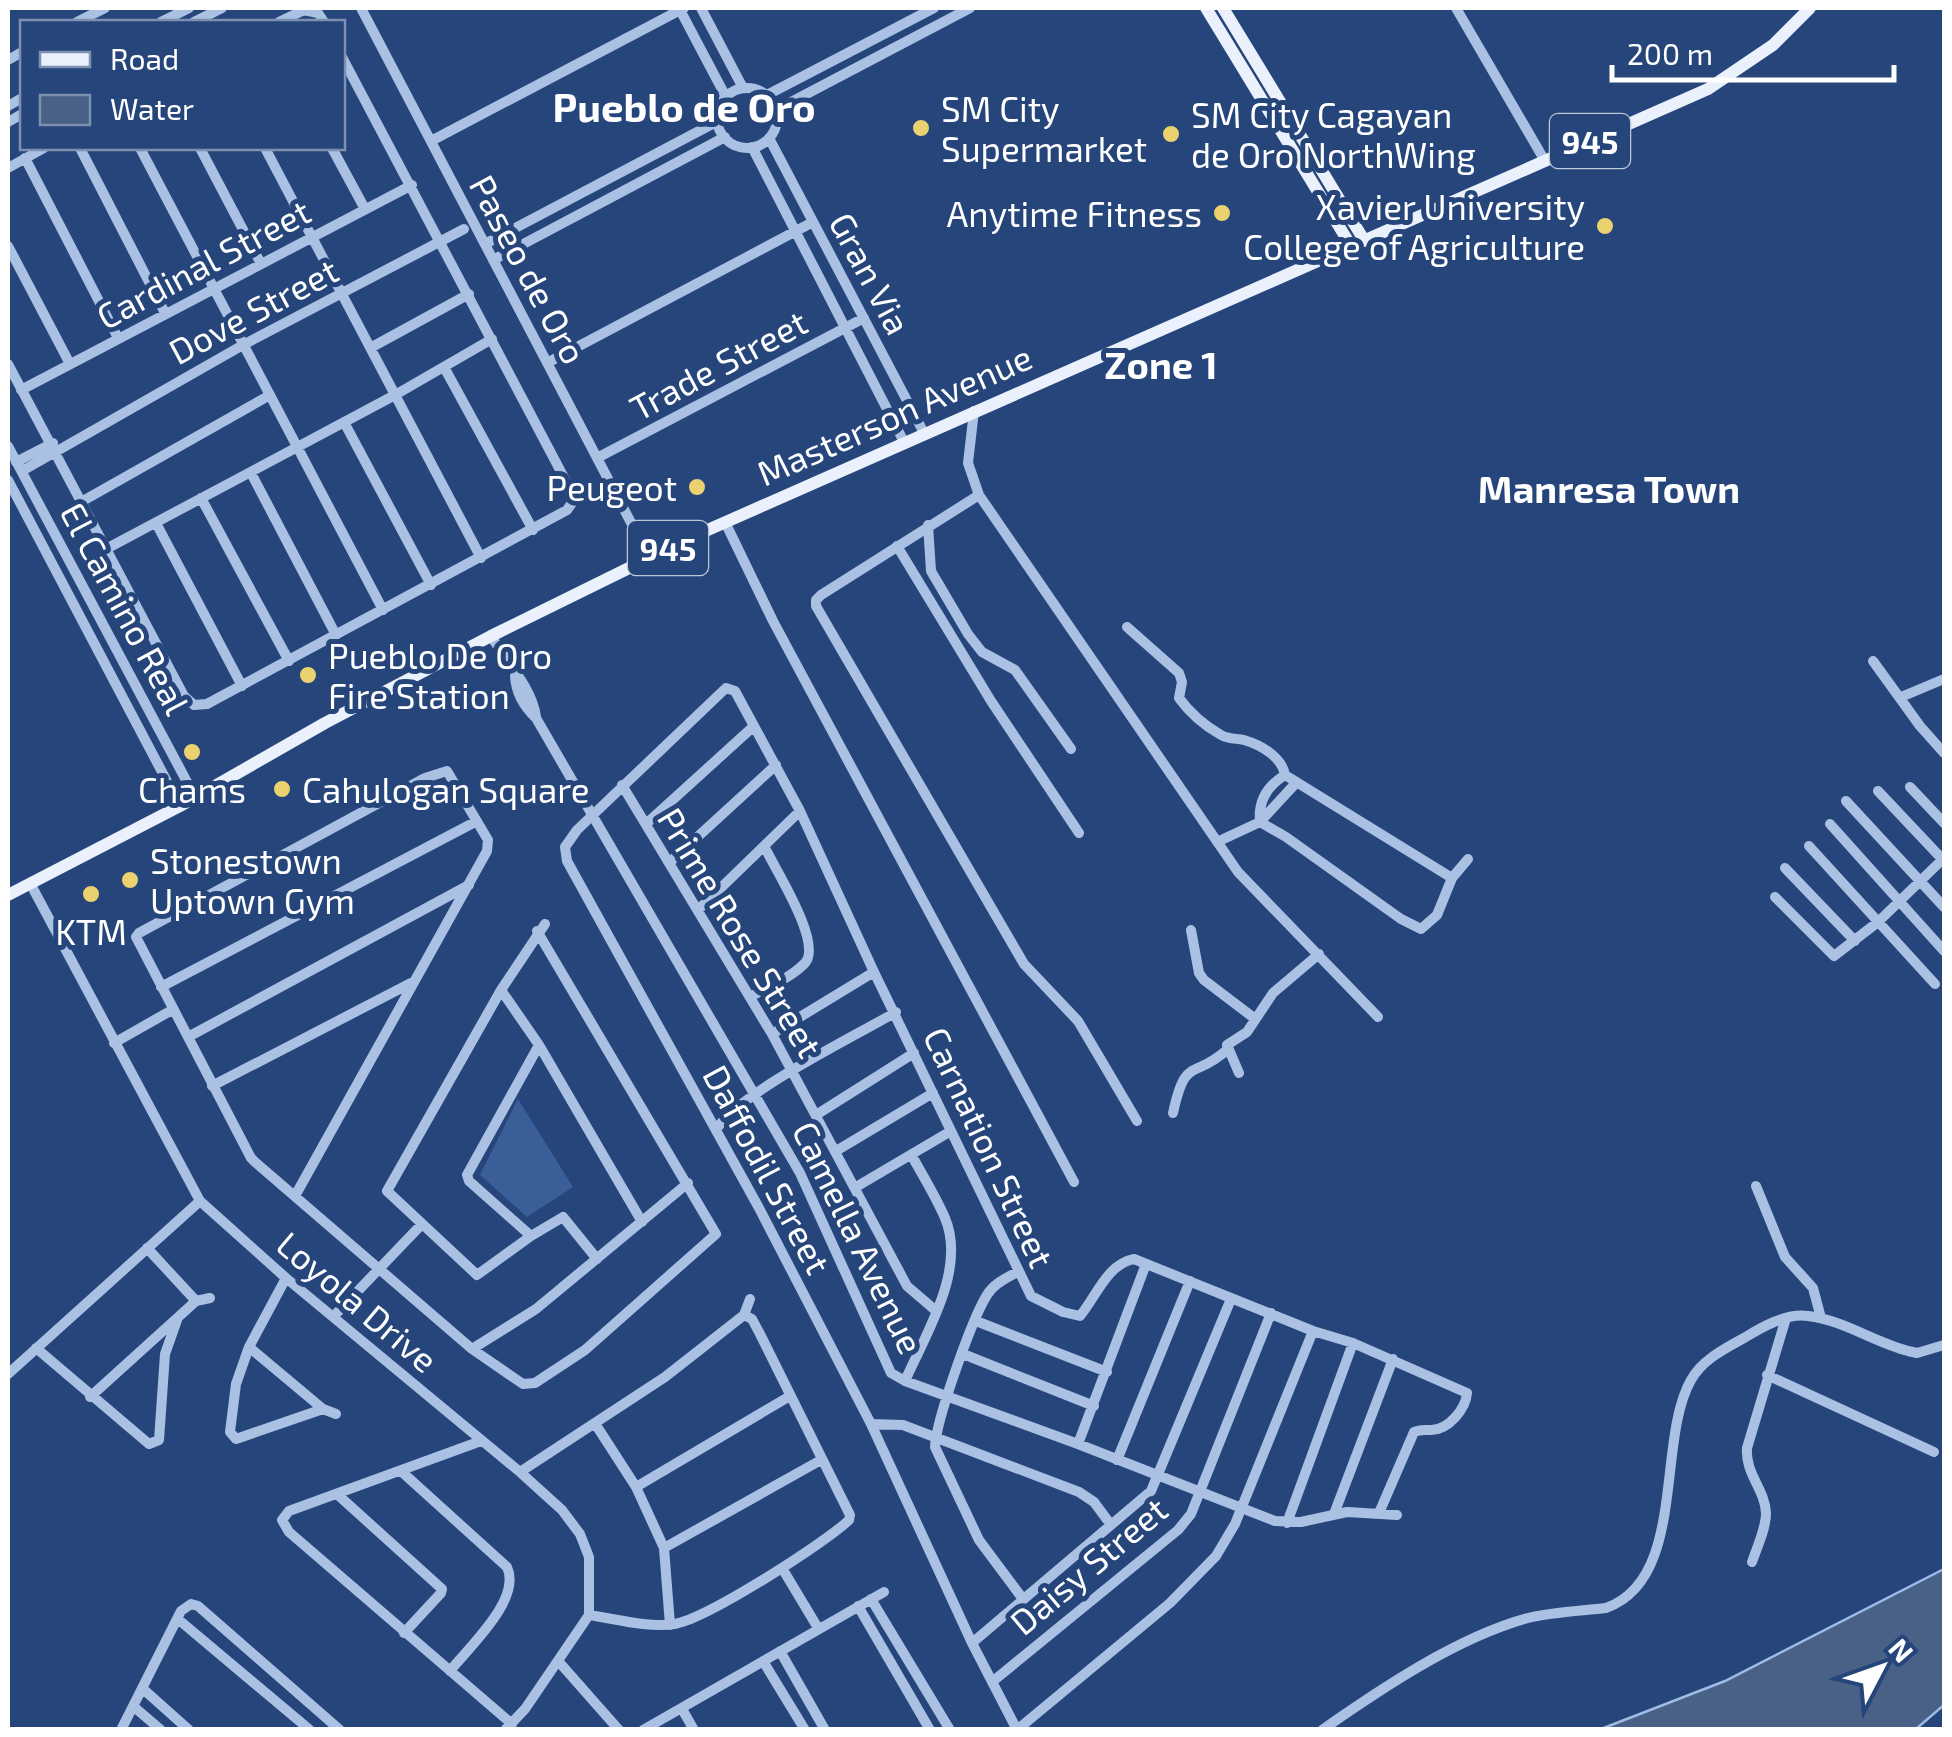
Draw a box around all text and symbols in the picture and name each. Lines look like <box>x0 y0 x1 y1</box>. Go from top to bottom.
legend <box>20 20 345 150</box>
scale bar <box>1612 20 1894 82</box>
text: 200 m <box>1627 35 1713 71</box>
text: Road <box>110 40 179 76</box>
district label: Pueblo de Oro <box>552 82 816 130</box>
place label: SM City Supermarket <box>941 87 1147 169</box>
text: Water <box>110 90 194 126</box>
place label: SM City Cagayan de Oro NorthWing <box>1191 93 1476 175</box>
road number: 945 <box>1550 114 1630 168</box>
marker: SM City Supermarket <box>910 117 932 139</box>
marker: SM City Cagayan de Oro NorthWing <box>1160 123 1182 145</box>
street label: Paseo de Oro <box>462 168 596 370</box>
place label: Xavier University College of Agriculture <box>1243 185 1585 267</box>
street label: Cardinal Street <box>89 189 317 337</box>
place label: Anytime Fitness <box>947 192 1202 234</box>
marker: Anytime Fitness <box>1211 202 1233 224</box>
street label: Gran Via <box>822 205 920 341</box>
marker: Xavier University College of Agriculture <box>1594 215 1616 237</box>
street label: Dove Street <box>161 248 345 372</box>
street label: Trade Street <box>622 300 814 428</box>
street label: Masterson Avenue <box>750 335 1038 493</box>
district label: Zone 1 <box>1104 341 1218 387</box>
district label: Manresa Town <box>1478 465 1740 511</box>
place label: Peugeot <box>546 466 677 508</box>
marker: Peugeot <box>686 476 708 498</box>
street label: El Camino Real <box>53 495 200 721</box>
road number: 945 <box>628 521 708 575</box>
place label: Pueblo De Oro Fire Station <box>328 634 552 716</box>
marker: Pueblo De Oro Fire Station <box>297 664 319 686</box>
marker: Chams <box>181 741 203 763</box>
place label: Chams <box>138 768 246 810</box>
place label: Cahulogan Square <box>302 768 590 810</box>
marker: Cahulogan Square <box>271 778 293 800</box>
street label: Prime Rose Street <box>650 800 832 1064</box>
place label: Stonestown Uptown Gym <box>150 839 355 921</box>
marker: Stonestown Uptown Gym <box>119 869 141 891</box>
marker: KTM <box>80 883 102 905</box>
place label: KTM <box>55 910 127 952</box>
street label: Carnation Street <box>916 1020 1064 1274</box>
street label: Daffodil Street <box>695 1057 841 1281</box>
street label: Camella Avenue <box>785 1114 933 1360</box>
street label: Loyola Drive <box>269 1222 447 1380</box>
street label: Daisy Street <box>1001 1487 1175 1643</box>
north arrow <box>1832 1617 1932 1717</box>
text: N <box>1882 1631 1921 1669</box>

